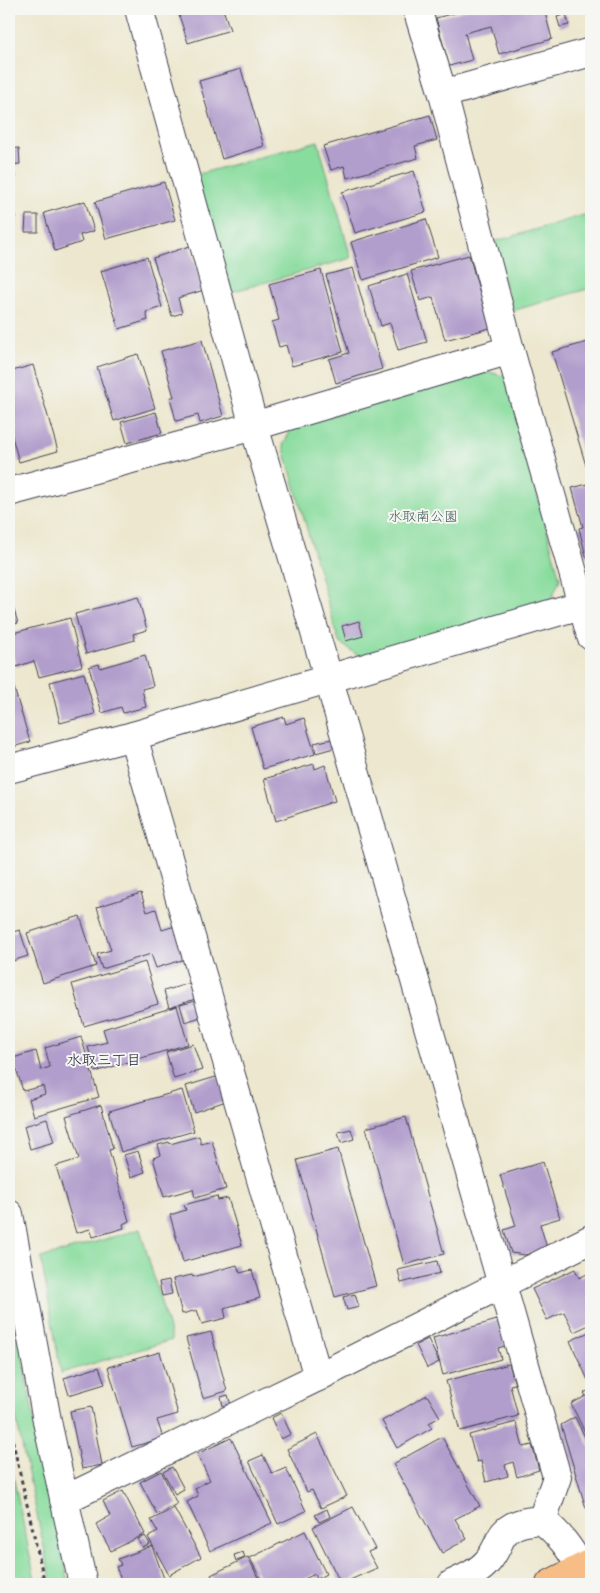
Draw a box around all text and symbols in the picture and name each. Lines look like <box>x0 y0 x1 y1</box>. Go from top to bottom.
park label: 水取南公園 <box>388 508 458 525</box>
district label: 水取三丁目 <box>66 1051 142 1070</box>

